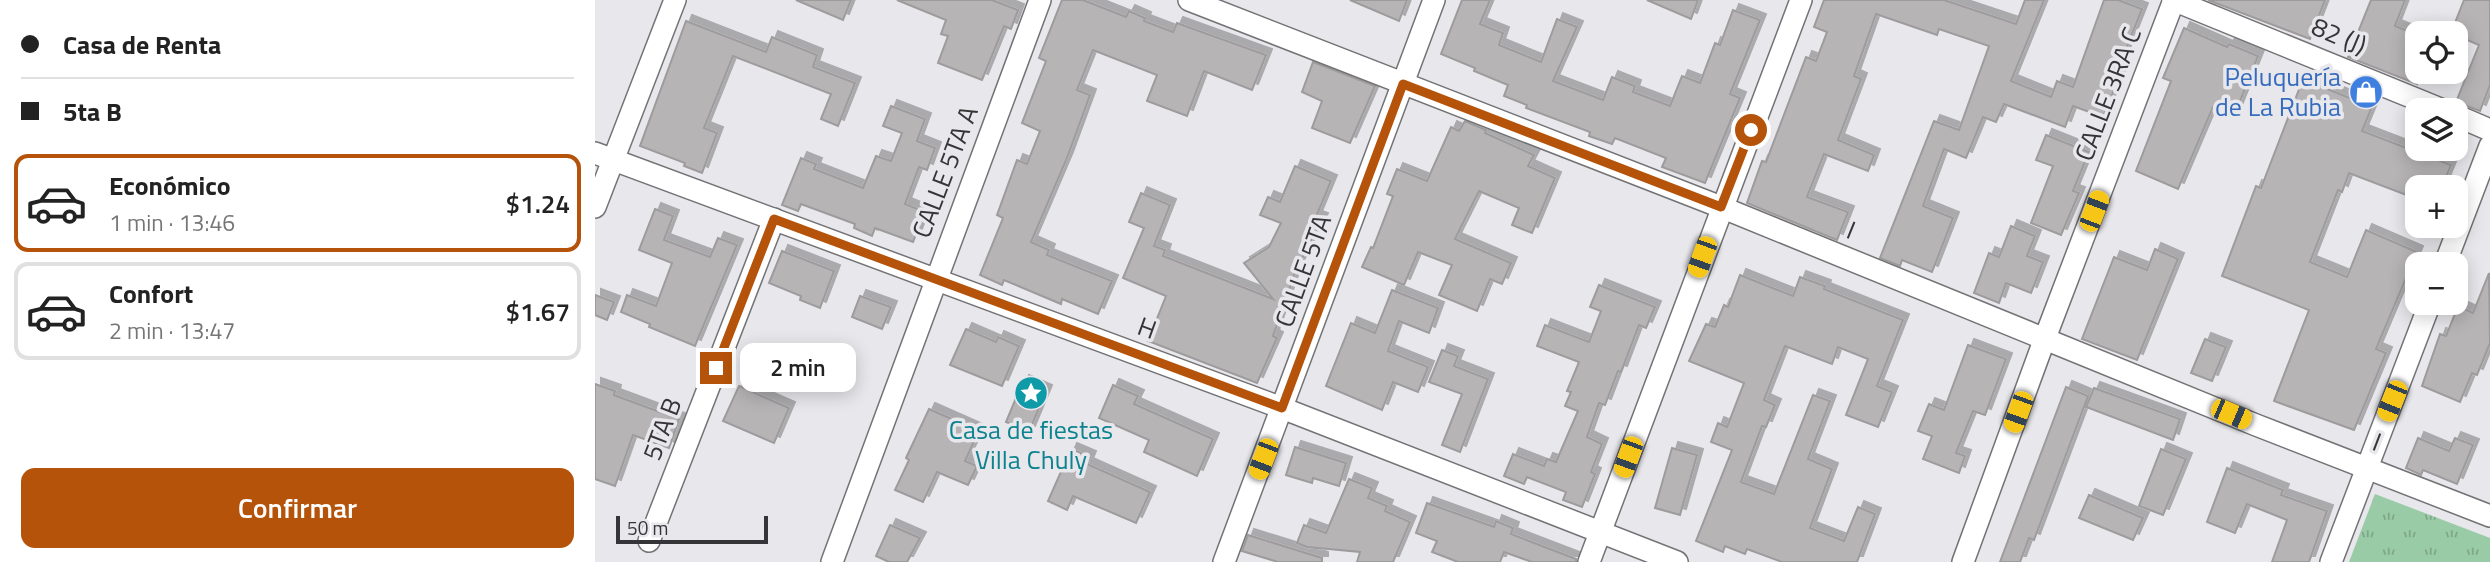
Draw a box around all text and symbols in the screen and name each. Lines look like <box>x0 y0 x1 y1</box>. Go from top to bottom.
street label: 82 (J) <box>2306 7 2373 64</box>
street label: CALLE 3RA C <box>2064 21 2151 166</box>
map controls <box>2405 21 2468 315</box>
button: locate <box>2405 21 2468 84</box>
text: Casa de Renta <box>63 25 221 64</box>
place label: Peluquería de La Rubia <box>2215 57 2341 126</box>
shop icon: Peluquería de La Rubia <box>2347 73 2385 111</box>
text: 5ta B <box>63 92 122 131</box>
button: layers <box>2405 98 2468 161</box>
street label: CALLE 5TA A <box>902 100 988 243</box>
route start <box>1735 114 1767 146</box>
text: Económico <box>109 166 231 205</box>
icon: car <box>25 172 88 235</box>
button: + <box>2405 175 2468 238</box>
text: $1.24 <box>506 184 570 223</box>
car <box>2077 188 2112 234</box>
text: 1 min · 13:46 <box>109 205 235 240</box>
street label: CALLE 5TA <box>1264 209 1341 333</box>
street label: I <box>1841 210 1861 249</box>
car <box>1685 234 1720 280</box>
button: − <box>2405 252 2468 315</box>
text: Confort <box>109 274 193 313</box>
icon: car <box>25 280 88 343</box>
text: $1.67 <box>506 292 570 331</box>
street label: H <box>1132 306 1162 349</box>
text: 2 min · 13:47 <box>109 313 235 348</box>
callout: 2 min <box>741 344 856 392</box>
text: 2 min <box>770 350 826 385</box>
route end <box>700 352 732 384</box>
place icon: Casa de fiestas Villa Chuly <box>1012 374 1050 412</box>
car <box>2375 378 2410 424</box>
car <box>2001 389 2036 435</box>
street label: 5TA B <box>632 392 691 466</box>
car <box>2208 396 2255 432</box>
place label: Casa de fiestas Villa Chuly <box>949 410 1113 479</box>
street label: I <box>2367 422 2387 461</box>
car <box>1611 434 1646 480</box>
car <box>1246 436 1281 482</box>
button: Confirmar <box>21 468 574 548</box>
scale bar <box>616 513 768 545</box>
text: 50 m <box>627 513 668 542</box>

